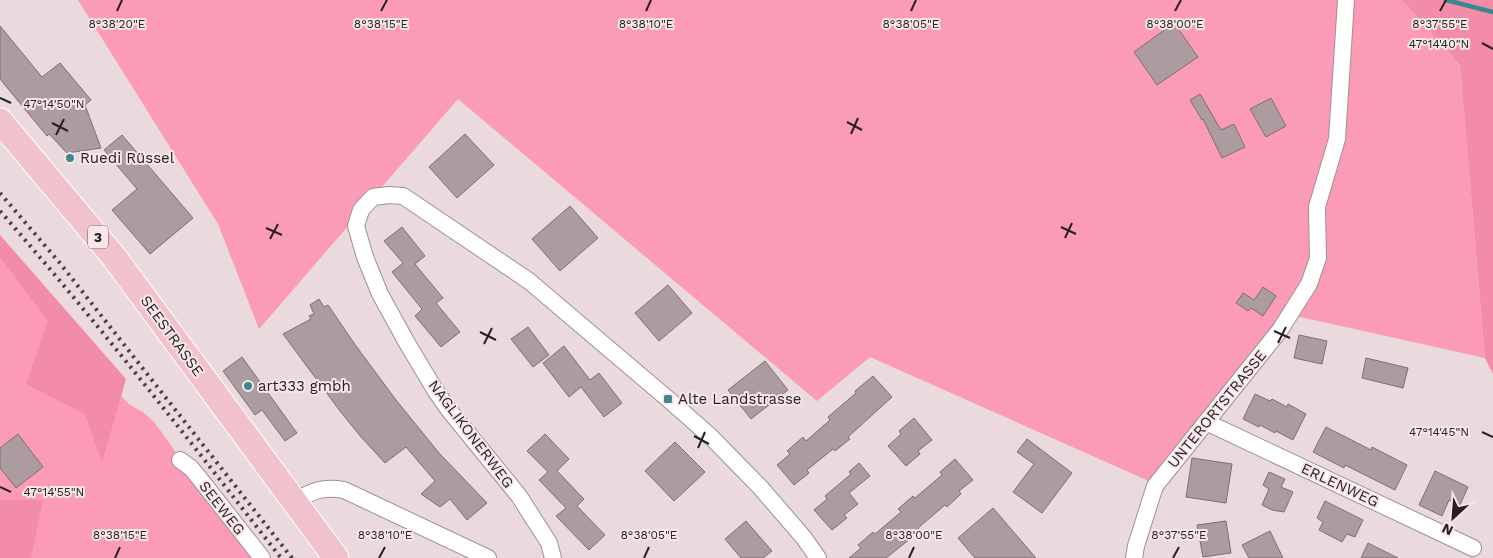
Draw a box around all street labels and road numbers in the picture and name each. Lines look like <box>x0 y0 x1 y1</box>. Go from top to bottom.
road number: 3 <box>88 226 108 248</box>
street label: SEESTRASSE <box>137 292 207 380</box>
street label: UNTERORTSTRASSE <box>1164 346 1270 472</box>
street label: NAGLIKONERWEG <box>425 376 517 492</box>
street label: ERLENWEG <box>1298 459 1382 511</box>
street label: SEEWEG <box>195 477 249 539</box>

